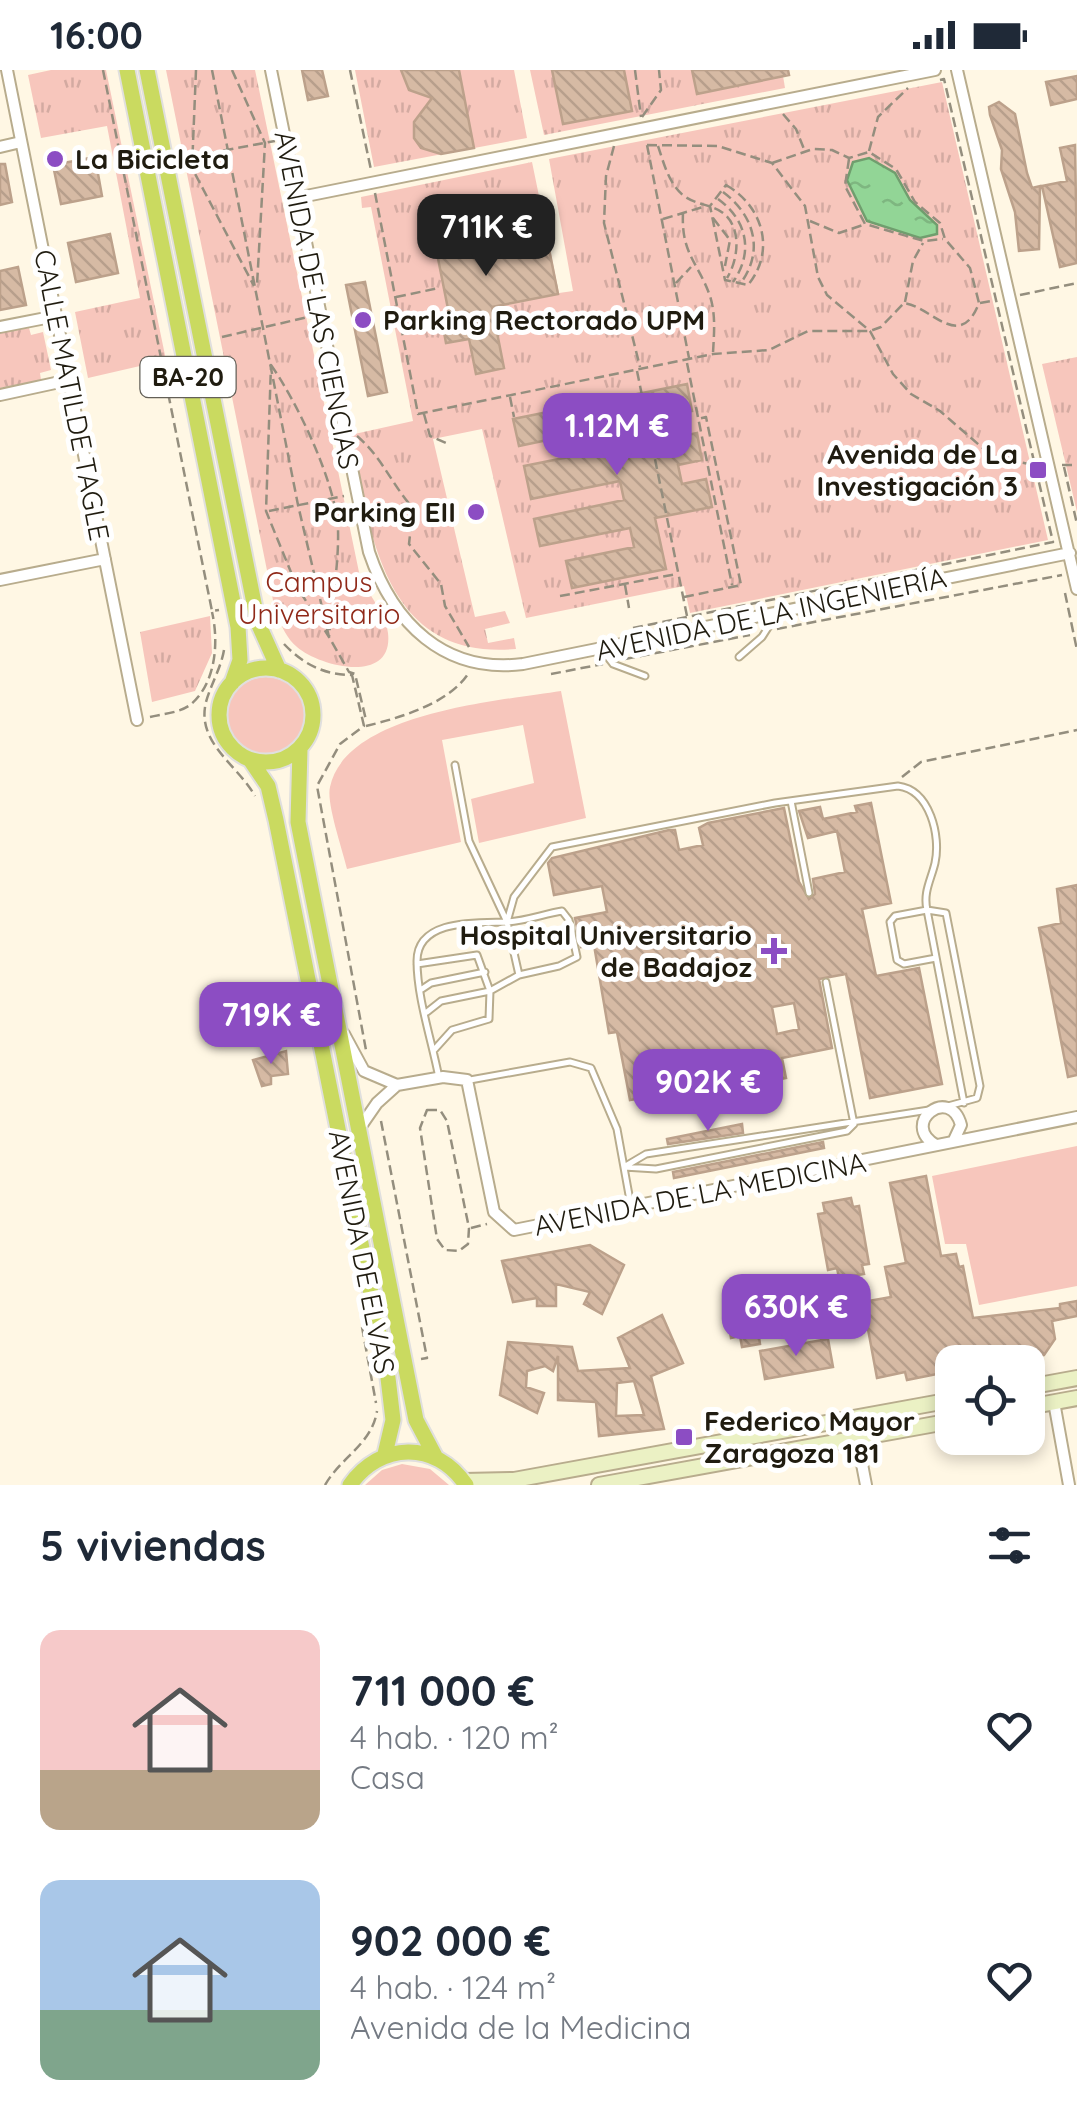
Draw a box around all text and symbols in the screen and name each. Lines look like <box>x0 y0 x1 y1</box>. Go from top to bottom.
text: 16:00 <box>50 11 143 59</box>
street label: AVENIDA DE LAS CIENCIAS <box>267 128 367 472</box>
place label: La Bicicleta <box>75 141 230 176</box>
marker: La Bicicleta <box>44 148 66 170</box>
pin: 711K € <box>405 194 567 279</box>
text: 711K € <box>439 206 533 246</box>
street label: CALLE MATILDE TAGLE <box>27 246 118 543</box>
place label: Parking Rectorado UPM <box>383 302 705 337</box>
marker: Parking Rectorado UPM <box>352 309 374 331</box>
road number: BA-20 <box>140 357 236 397</box>
pin: 1.12M € <box>525 393 709 478</box>
text: 1.12M € <box>565 405 669 445</box>
place label: Avenida de La Investigación 3 <box>817 436 1018 503</box>
marker: Avenida de La Investigación 3 <box>1027 459 1049 481</box>
place label: Parking EII <box>313 494 456 529</box>
marker: Parking EII <box>465 501 487 523</box>
street label: AVENIDA DE LA INGENIERÍA <box>592 559 949 668</box>
park label: Campus Universitario <box>238 564 400 631</box>
place label: Hospital Universitario de Badajoz <box>460 917 752 984</box>
marker: Hospital Universitario de Badajoz <box>761 938 787 964</box>
pin: 719K € <box>190 982 352 1067</box>
text: 719K € <box>221 994 321 1034</box>
pin: 902K € <box>627 1049 789 1134</box>
text: 902K € <box>655 1061 761 1101</box>
street label: AVENIDA DE ELVAS <box>322 1127 403 1377</box>
street label: AVENIDA DE LA MEDICINA <box>531 1144 869 1243</box>
pin: 630K € <box>715 1274 877 1359</box>
text: 630K € <box>744 1286 848 1326</box>
map controls <box>935 1345 1045 1455</box>
button: locate <box>935 1345 1045 1455</box>
place label: Federico Mayor Zaragoza 181 <box>704 1403 915 1470</box>
marker: Federico Mayor Zaragoza 181 <box>673 1426 695 1448</box>
icon: filters <box>982 1518 1037 1573</box>
text: 5 viviendas <box>40 1519 266 1572</box>
text: 711 000 € <box>350 1664 535 1717</box>
icon: home <box>120 1670 240 1790</box>
icon: heart <box>982 1703 1037 1758</box>
text: 4 hab. · 120 m² <box>350 1717 559 1757</box>
text: Casa <box>350 1757 425 1797</box>
text: 902 000 € <box>350 1914 551 1967</box>
icon: home <box>120 1920 240 2040</box>
icon: heart <box>982 1953 1037 2008</box>
text: 4 hab. · 124 m² <box>350 1967 556 2007</box>
text: Avenida de la Medicina <box>350 2007 691 2047</box>

